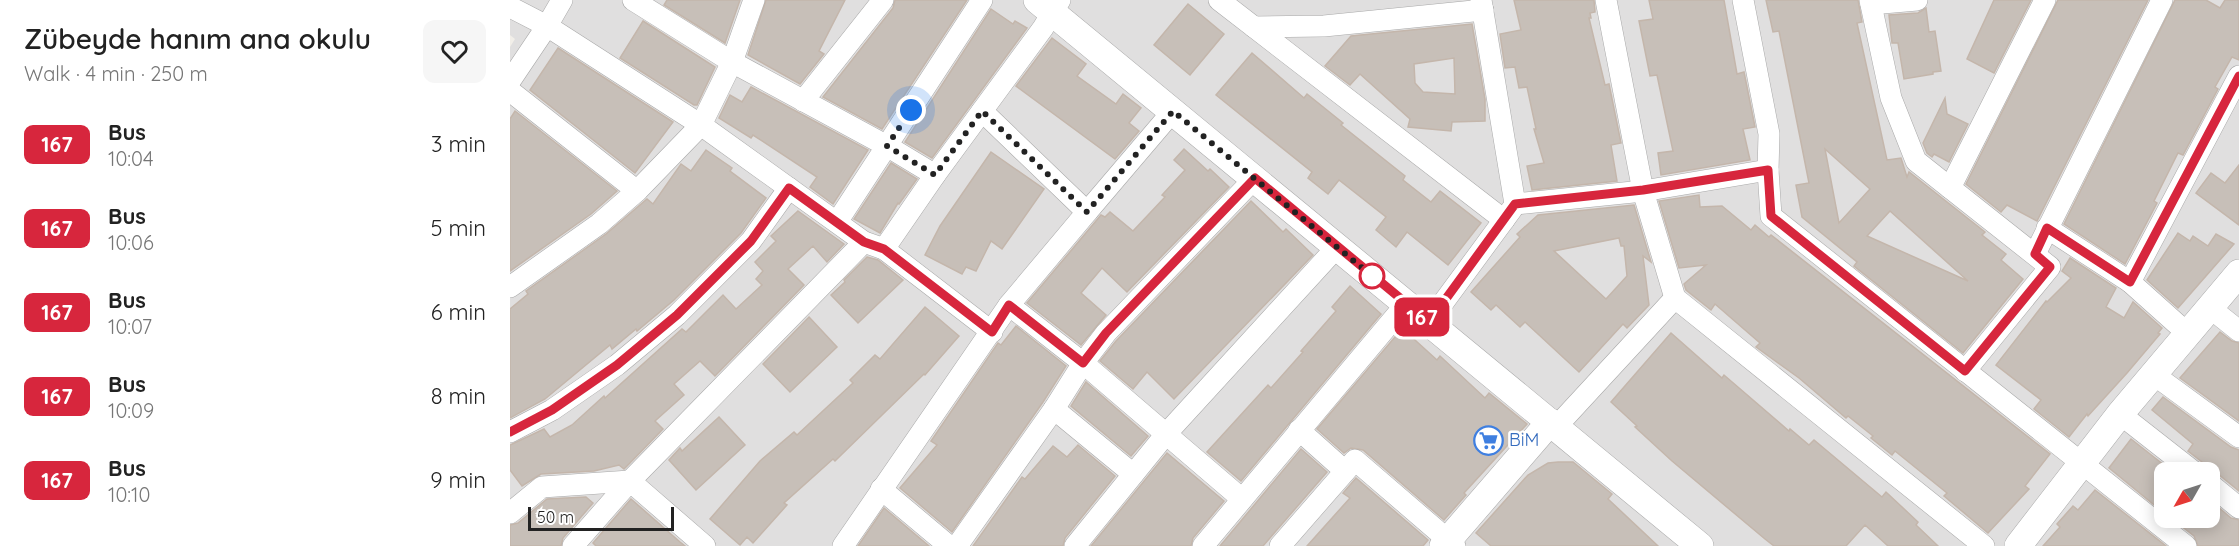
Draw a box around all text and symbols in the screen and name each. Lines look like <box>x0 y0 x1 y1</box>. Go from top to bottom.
button: heart <box>423 20 486 83</box>
text: Zübeyde hanım ana okulu <box>24 21 371 56</box>
text: Walk · 4 min · 250 m <box>24 61 208 86</box>
your location <box>896 95 926 125</box>
text: Bus <box>108 118 146 146</box>
text: 3 min <box>431 130 486 158</box>
text: 167 <box>41 131 73 157</box>
text: 10:04 <box>108 146 153 171</box>
text: Bus <box>108 202 146 230</box>
text: 5 min <box>431 214 486 242</box>
text: 167 <box>41 215 73 241</box>
text: 10:06 <box>108 230 154 255</box>
unlabelled marker <box>1359 263 1385 289</box>
text: Bus <box>108 286 146 314</box>
text: 6 min <box>431 298 486 326</box>
line badge: 167 <box>1388 298 1456 336</box>
text: 167 <box>41 299 73 325</box>
text: 167 <box>1406 304 1438 330</box>
text: 10:07 <box>108 314 152 339</box>
text: Bus <box>108 370 146 398</box>
text: 8 min <box>431 382 486 410</box>
text: 167 <box>41 383 73 409</box>
text: 10:09 <box>108 398 154 423</box>
supermarket icon: BiM <box>1472 424 1504 456</box>
place label: BiM <box>1509 428 1539 451</box>
text: Bus <box>108 454 146 482</box>
north arrow <box>2154 462 2220 528</box>
map controls <box>2154 462 2220 528</box>
text: 9 min <box>430 466 486 494</box>
text: 167 <box>41 467 73 493</box>
text: 10:10 <box>108 482 150 507</box>
scale bar <box>528 504 674 532</box>
text: 50 m <box>537 507 574 527</box>

